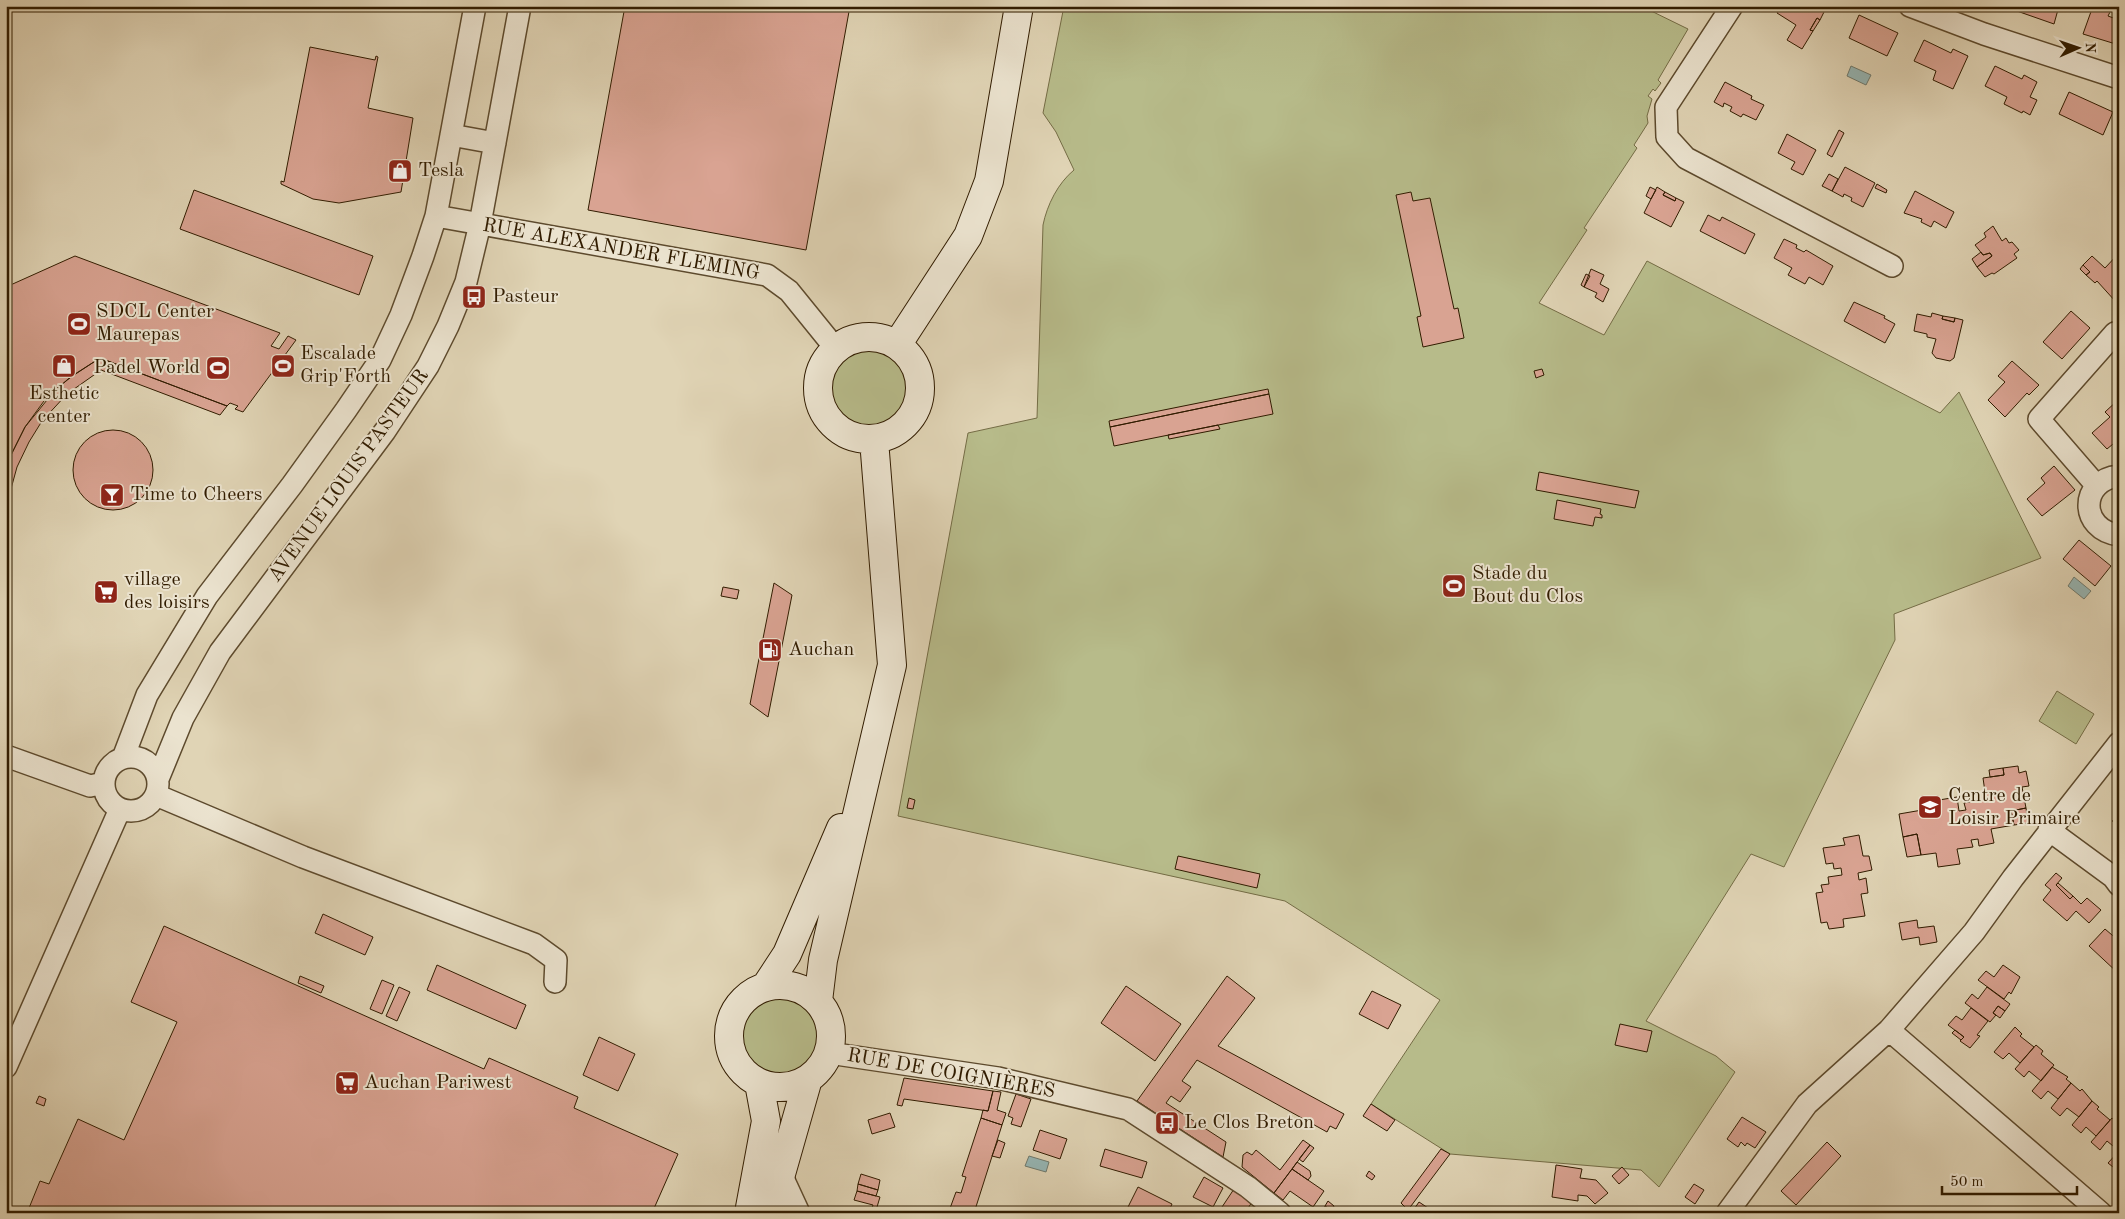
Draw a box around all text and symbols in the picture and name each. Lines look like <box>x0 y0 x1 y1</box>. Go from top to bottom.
north arrow <box>2052 22 2102 72</box>
text: N <box>2083 42 2097 53</box>
shop icon: Tesla <box>387 158 413 184</box>
place label: Tesla <box>418 161 464 181</box>
street label: RUE ALEXANDER FLEMING <box>481 216 761 284</box>
bus stop icon: Pasteur <box>461 284 487 310</box>
place label: Pasteur <box>492 287 558 307</box>
place label: SDCL Center Maurepas <box>96 302 214 345</box>
sports icon: SDCL Center Maurepas <box>66 311 92 337</box>
place label: Escalade Grip'Forth <box>300 344 391 387</box>
shop icon: Esthetic center <box>51 353 77 379</box>
sports icon: Escalade Grip'Forth <box>270 353 296 379</box>
sports icon: Padel World <box>205 355 231 381</box>
place label: Padel World <box>93 358 200 378</box>
street label: AVENUE LOUIS PASTEUR <box>265 366 433 586</box>
place label: Esthetic center <box>29 384 100 427</box>
bar icon: Time to Cheers <box>99 482 125 508</box>
place label: Time to Cheers <box>130 485 262 505</box>
place label: Stade du Bout du Clos <box>1472 564 1583 607</box>
place label: village des loisirs <box>124 570 210 613</box>
sports icon: Stade du Bout du Clos <box>1441 573 1467 599</box>
supermarket icon: village des loisirs <box>93 579 119 605</box>
fuel station icon: Auchan <box>757 637 783 663</box>
place label: Auchan <box>788 640 854 660</box>
place label: Centre de Loisir Primaire <box>1948 786 2080 829</box>
school or university icon: Centre de Loisir Primaire <box>1917 794 1943 820</box>
street label: RUE DE COIGNIÈRES <box>845 1043 1057 1102</box>
supermarket icon: Auchan Pariwest <box>334 1070 360 1096</box>
place label: Auchan Pariwest <box>364 1073 511 1093</box>
bus stop icon: Le Clos Breton <box>1154 1110 1180 1136</box>
place label: Le Clos Breton <box>1184 1113 1314 1133</box>
scale bar <box>1942 1164 2078 1196</box>
text: 50 m <box>1950 1175 1984 1190</box>

